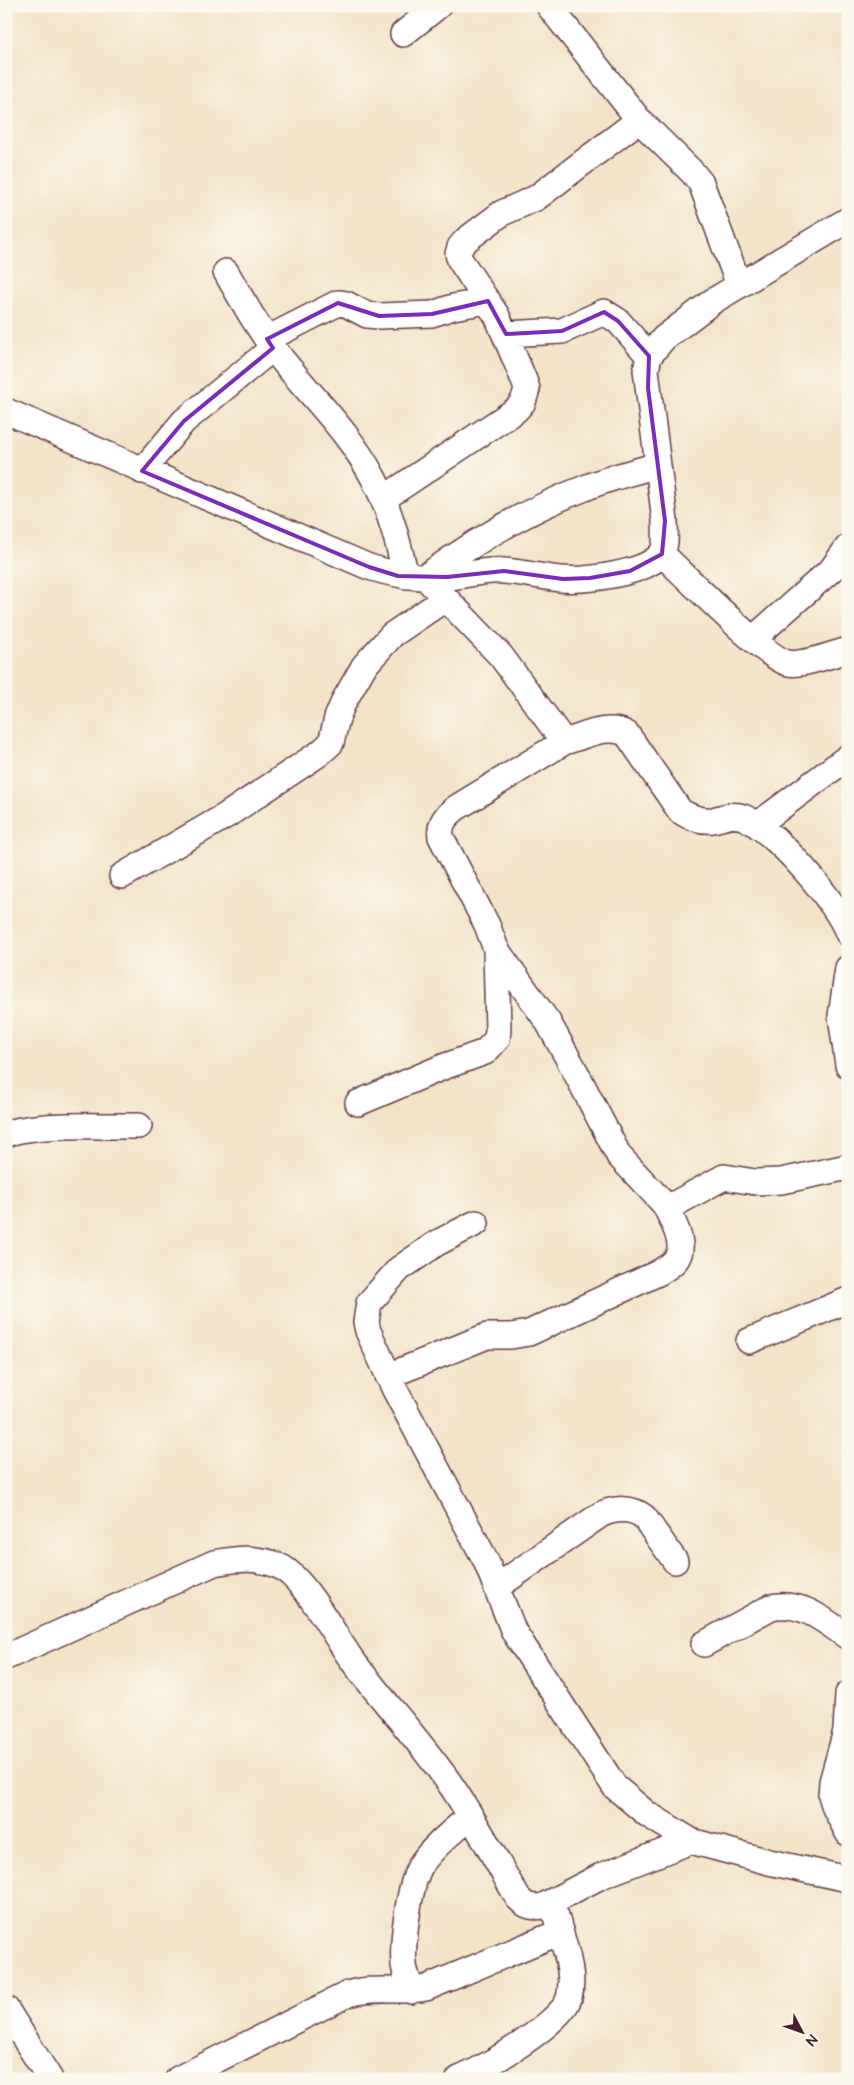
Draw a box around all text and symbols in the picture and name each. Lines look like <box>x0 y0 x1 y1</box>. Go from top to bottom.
north arrow <box>776 2008 826 2058</box>
text: N <box>800 2030 821 2050</box>

